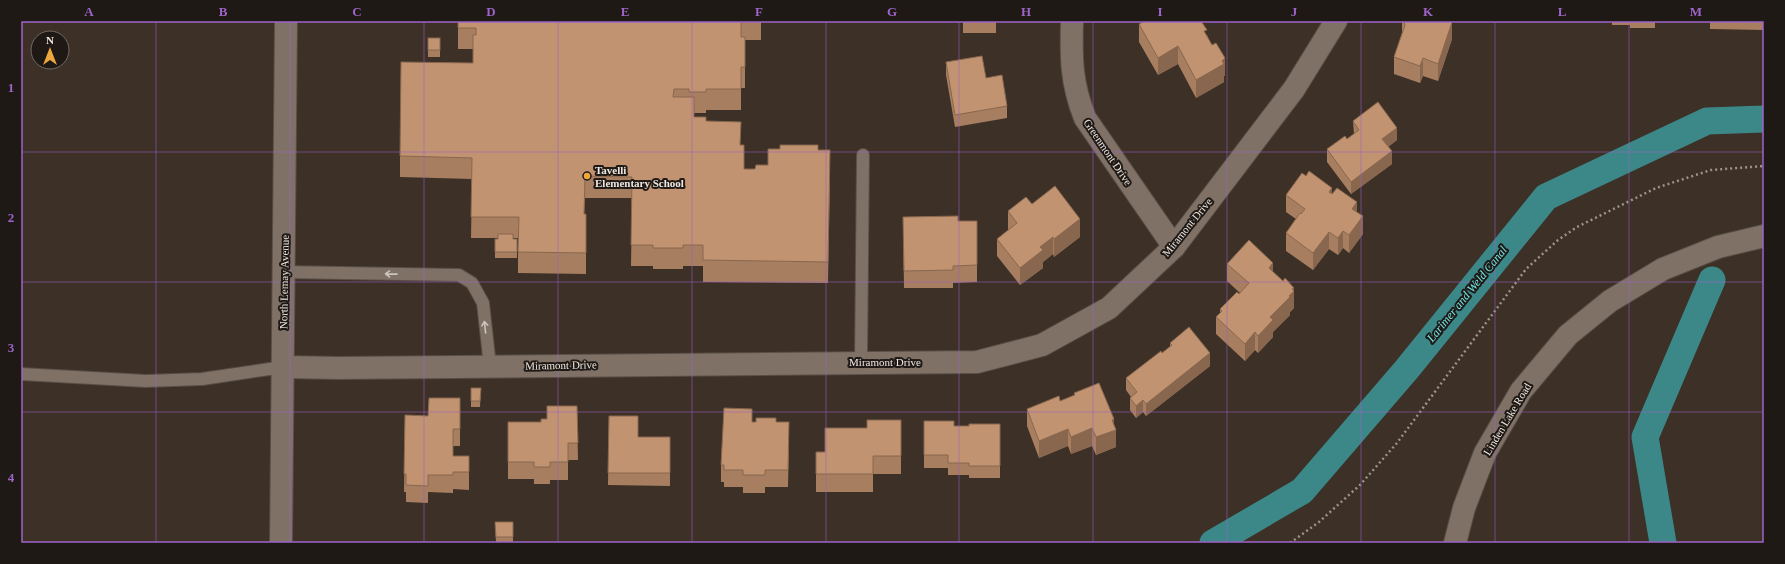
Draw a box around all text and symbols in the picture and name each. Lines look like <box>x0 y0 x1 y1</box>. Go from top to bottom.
text: A <box>84 4 94 19</box>
text: B <box>219 4 228 19</box>
text: C <box>352 4 362 19</box>
text: D <box>486 4 496 19</box>
text: E <box>621 4 629 19</box>
text: F <box>755 4 763 19</box>
text: G <box>887 4 897 19</box>
text: H <box>1021 4 1031 19</box>
text: I <box>1157 4 1163 19</box>
text: J <box>1291 4 1298 19</box>
text: K <box>1423 4 1434 19</box>
text: L <box>1558 4 1567 19</box>
text: M <box>1690 4 1702 19</box>
north arrow <box>30 30 70 70</box>
text: N <box>46 34 54 46</box>
text: 1 <box>8 80 14 95</box>
street label: Greenmont Drive <box>1081 117 1135 187</box>
place label: Tavelli Elementary School <box>595 164 684 189</box>
marker: Tavelli Elementary School <box>582 171 592 181</box>
street label: Miramont Drive <box>1160 195 1214 259</box>
text: 2 <box>8 210 14 225</box>
street label: North Lemay Avenue <box>277 235 291 329</box>
water label: Larimer and Weld Canal <box>1423 243 1510 346</box>
one-way arrow <box>385 270 398 278</box>
one-way arrow <box>482 321 489 334</box>
text: 3 <box>8 340 15 355</box>
street label: Miramont Drive <box>849 356 921 368</box>
street label: Miramont Drive <box>525 358 597 372</box>
street label: Linden Lake Road <box>1481 380 1533 457</box>
text: 4 <box>8 470 15 485</box>

